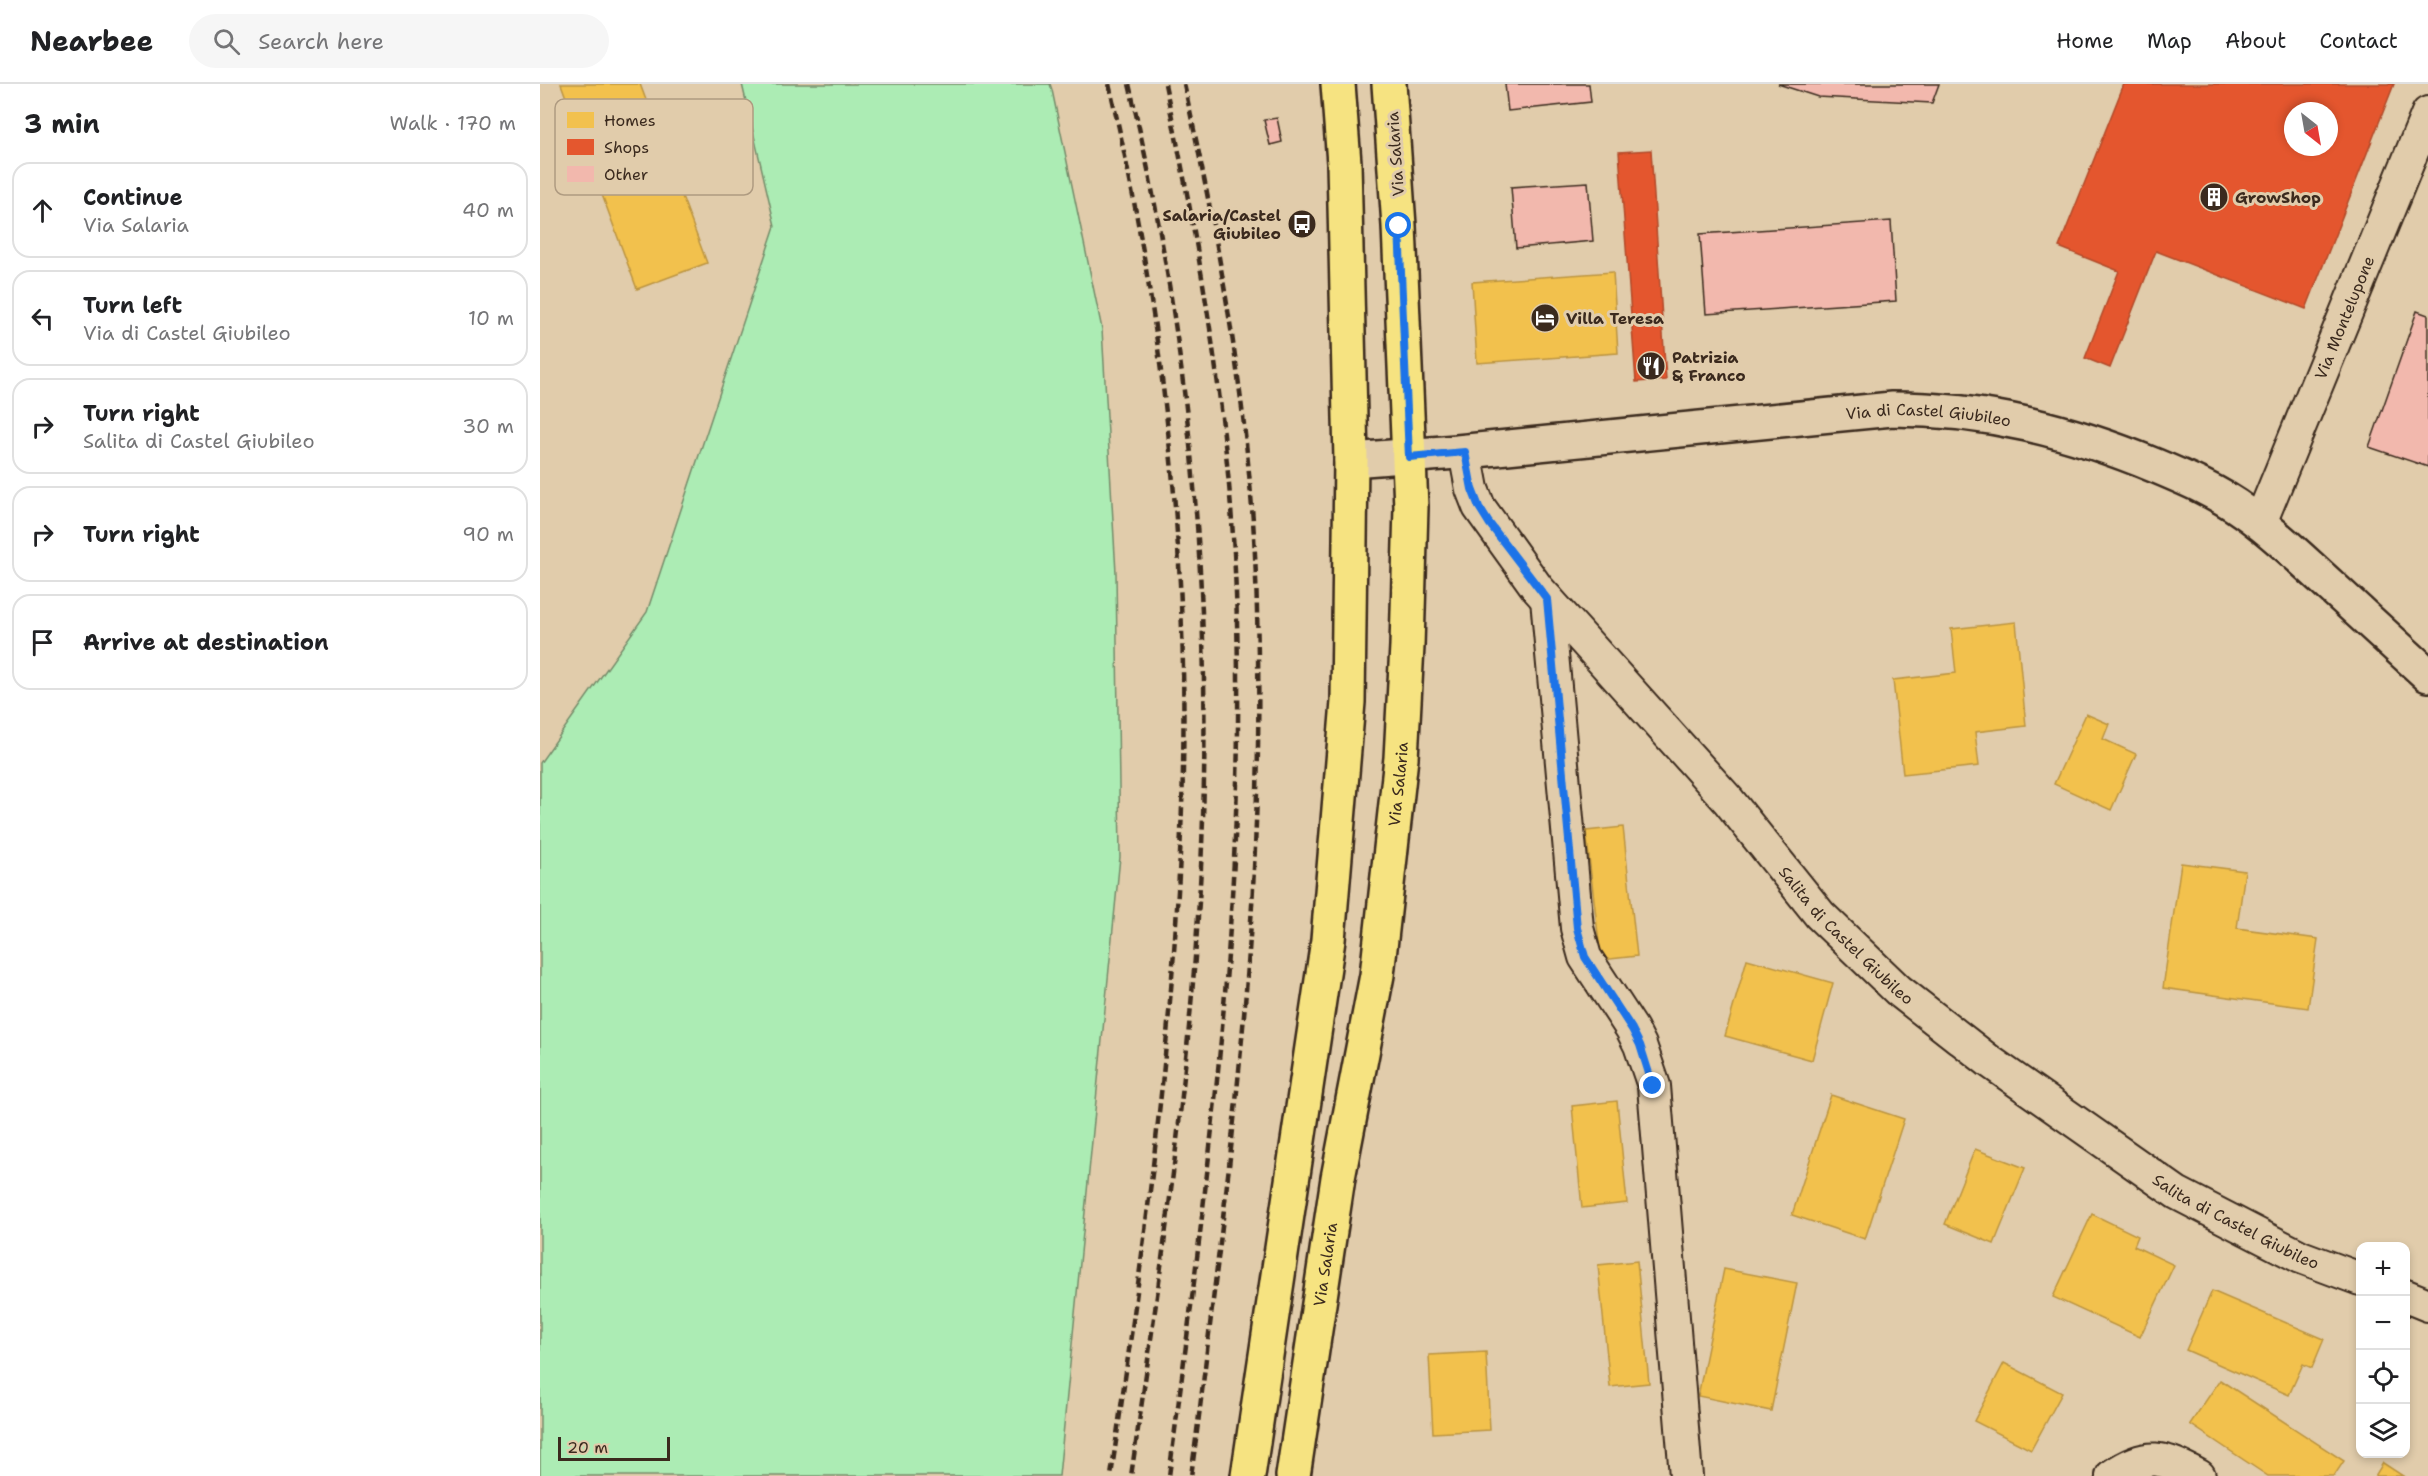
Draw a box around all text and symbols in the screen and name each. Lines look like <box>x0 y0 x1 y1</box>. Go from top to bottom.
search box <box>189 14 609 68</box>
text: Nearbee <box>30 22 153 60</box>
icon: search <box>210 25 243 58</box>
text: Search here <box>258 27 384 56</box>
text: Home <box>2056 27 2114 55</box>
text: Map <box>2147 27 2192 55</box>
text: About <box>2225 27 2286 55</box>
text: Contact <box>2319 27 2398 55</box>
legend <box>555 99 753 195</box>
north arrow <box>2284 102 2338 156</box>
text: 3 min <box>24 106 100 141</box>
text: Walk · 170 m <box>390 110 516 136</box>
text: Homes <box>604 110 656 131</box>
street label: Via Salaria <box>1382 111 1409 197</box>
text: Shops <box>604 137 649 158</box>
text: Other <box>604 164 648 185</box>
building icon: GrowShop <box>2198 181 2230 213</box>
text: Continue <box>83 183 183 212</box>
place label: GrowShop <box>2235 187 2321 208</box>
icon: ahead <box>26 194 59 227</box>
text: 40 m <box>462 197 514 223</box>
place label: Salaria/Castel Giubileo <box>1163 205 1281 244</box>
bus stop icon: Salaria/Castel Giubileo <box>1286 208 1318 240</box>
text: Via Salaria <box>83 212 189 238</box>
route start <box>1385 212 1411 238</box>
street label: Via Montelupone <box>2310 253 2379 383</box>
text: Turn left <box>83 291 182 320</box>
icon: left <box>26 302 59 335</box>
hotel icon: Villa Teresa <box>1529 302 1561 334</box>
text: 10 m <box>468 305 514 331</box>
place label: Villa Teresa <box>1566 308 1664 329</box>
text: Via di Castel Giubileo <box>83 320 291 346</box>
place label: Patrizia & Franco <box>1672 347 1746 386</box>
restaurant icon: Patrizia & Franco <box>1635 350 1667 382</box>
text: Turn right <box>83 399 200 428</box>
street label: Via di Castel Giubileo <box>1845 399 2013 431</box>
icon: right <box>26 410 59 443</box>
text: 30 m <box>462 413 514 439</box>
text: Salita di Castel Giubileo <box>83 428 315 454</box>
icon: right <box>26 518 59 551</box>
text: Turn right <box>83 520 200 549</box>
text: 90 m <box>462 521 514 547</box>
icon: arrive <box>26 626 59 659</box>
text: Arrive at destination <box>83 628 329 657</box>
street label: Via Salaria <box>1383 741 1413 828</box>
street label: Salita di Castel Giubileo <box>1774 862 1918 1009</box>
route end <box>1639 1072 1665 1098</box>
street label: Salita di Castel Giubileo <box>2148 1169 2322 1274</box>
street label: Via Salaria <box>1309 1221 1342 1308</box>
map controls <box>2356 1242 2410 1458</box>
button: + <box>2356 1242 2410 1296</box>
button: − <box>2356 1296 2410 1350</box>
button: locate <box>2356 1350 2410 1404</box>
button: layers <box>2356 1404 2410 1458</box>
scale bar <box>558 1434 670 1462</box>
text: 20 m <box>567 1437 608 1458</box>

